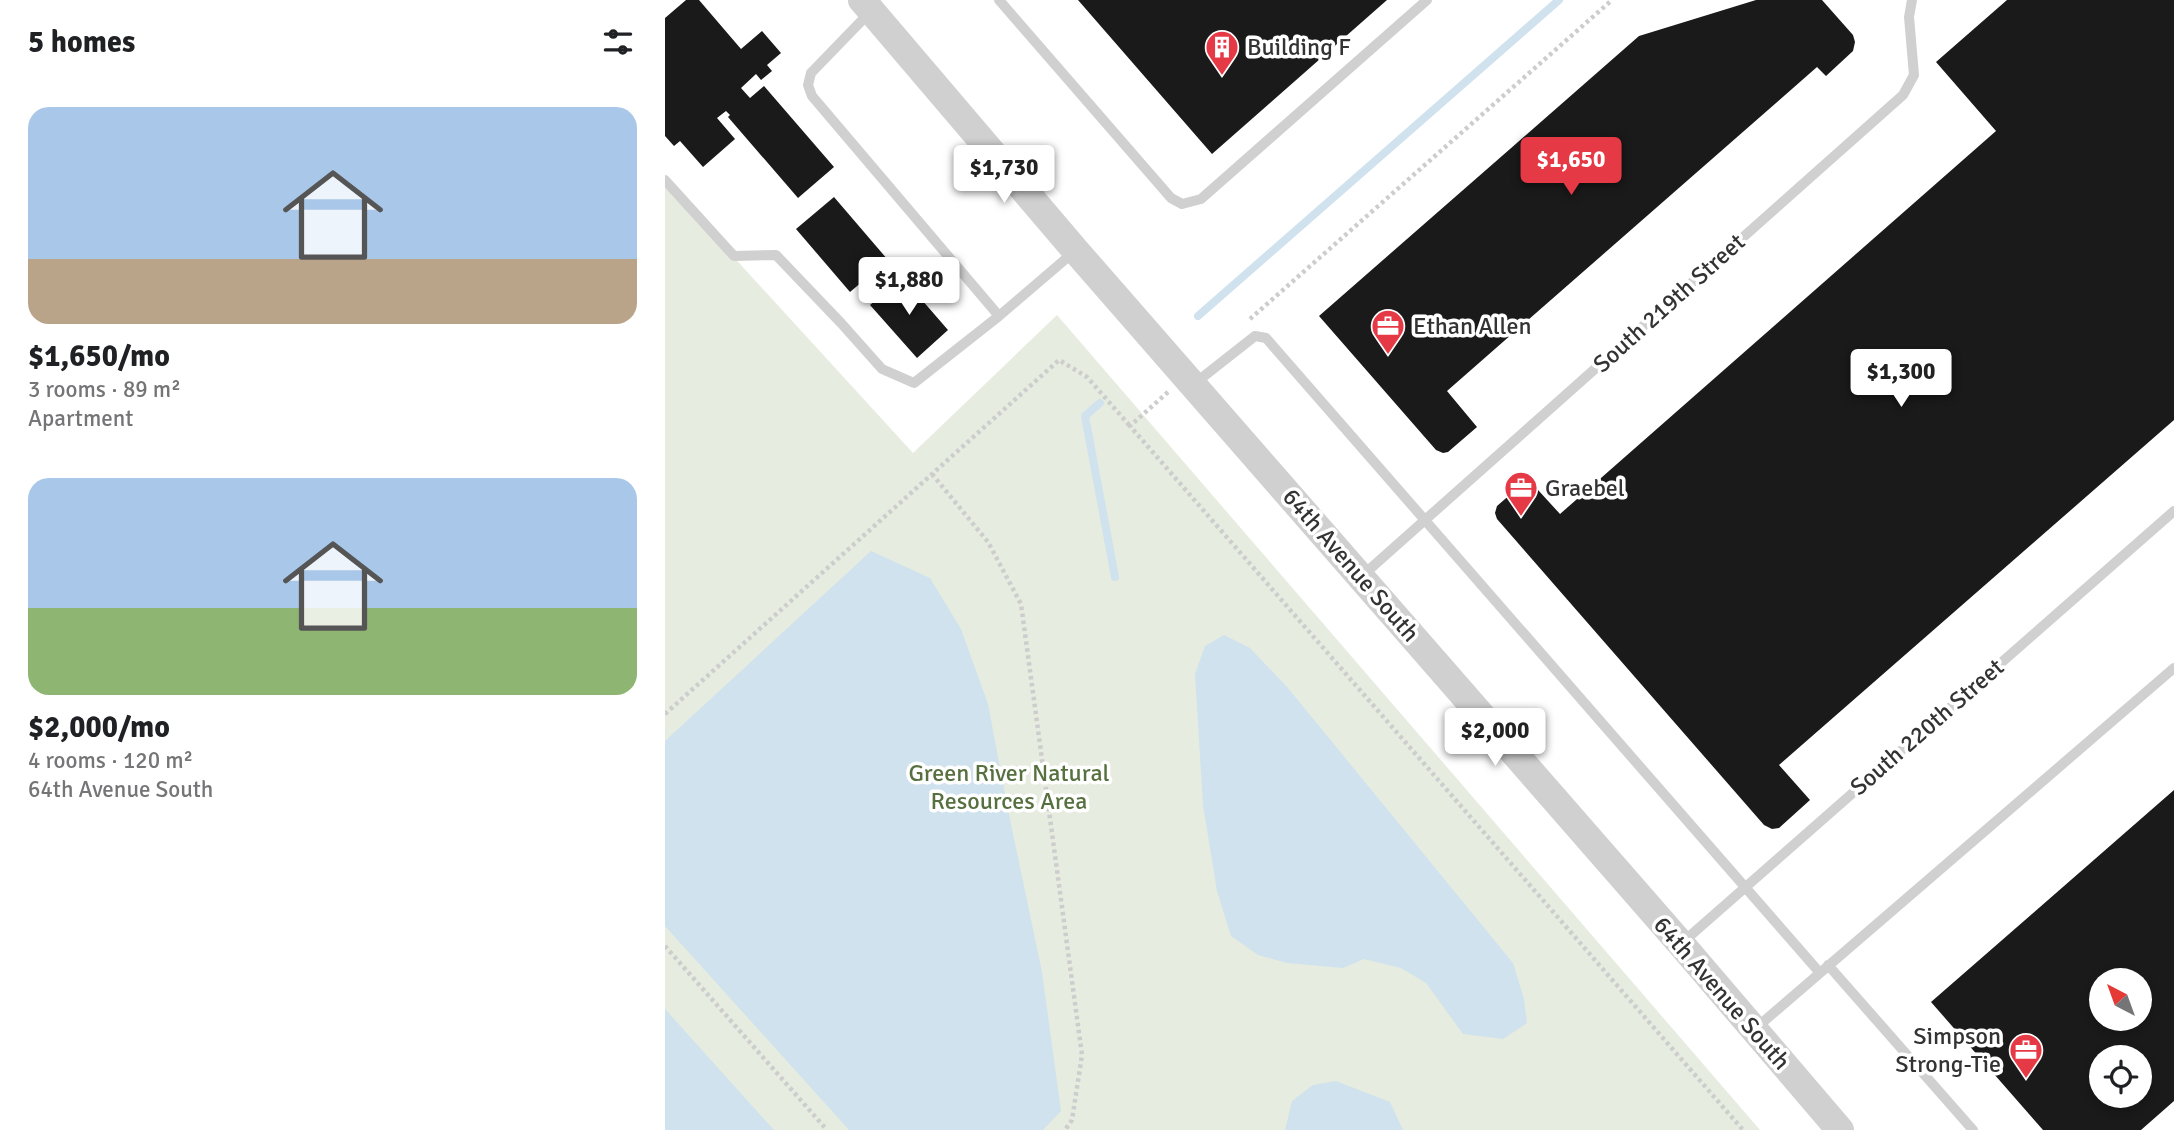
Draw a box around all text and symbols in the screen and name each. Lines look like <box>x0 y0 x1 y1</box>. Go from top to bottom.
icon: filters <box>599 23 637 61</box>
text: 5 homes <box>28 24 135 61</box>
building icon: Building F <box>1203 28 1241 77</box>
place label: Building F <box>1247 32 1351 62</box>
pin: $1,650 <box>1514 138 1628 197</box>
text: $1,650 <box>1537 145 1605 174</box>
pin: $1,730 <box>947 146 1061 205</box>
icon: home <box>270 152 396 278</box>
text: $1,730 <box>970 153 1038 182</box>
street label: South 219th Street <box>1587 227 1751 379</box>
pin: $1,880 <box>852 258 966 317</box>
text: $1,880 <box>875 265 943 294</box>
office icon: Ethan Allen <box>1369 307 1407 356</box>
place label: Ethan Allen <box>1413 311 1532 341</box>
text: $1,650/mo <box>28 338 170 375</box>
pin: $1,300 <box>1844 350 1958 409</box>
text: $1,300 <box>1867 357 1935 386</box>
text: 3 rooms · 89 m² <box>28 375 181 404</box>
text: Apartment <box>28 404 133 433</box>
office icon: Graebel <box>1502 469 1540 518</box>
place label: Graebel <box>1545 473 1625 503</box>
street label: 64th Avenue South <box>1276 482 1426 648</box>
icon: home <box>270 523 396 649</box>
street label: South 220th Street <box>1844 652 2010 802</box>
pin: $2,000 <box>1438 708 1552 768</box>
text: $2,000/mo <box>28 709 170 746</box>
text: $2,000 <box>1461 716 1529 745</box>
text: 4 rooms · 120 m² <box>28 746 193 775</box>
park label: Green River Natural Resources Area <box>908 758 1110 816</box>
text: 64th Avenue South <box>28 775 213 804</box>
street label: 64th Avenue South <box>1647 910 1797 1076</box>
north arrow <box>2089 968 2153 1031</box>
map controls <box>2089 968 2152 1108</box>
place label: Simpson Strong-Tie <box>1895 1021 2001 1079</box>
office icon: Simpson Strong-Tie <box>2007 1031 2045 1080</box>
button: locate <box>2089 1045 2152 1108</box>

